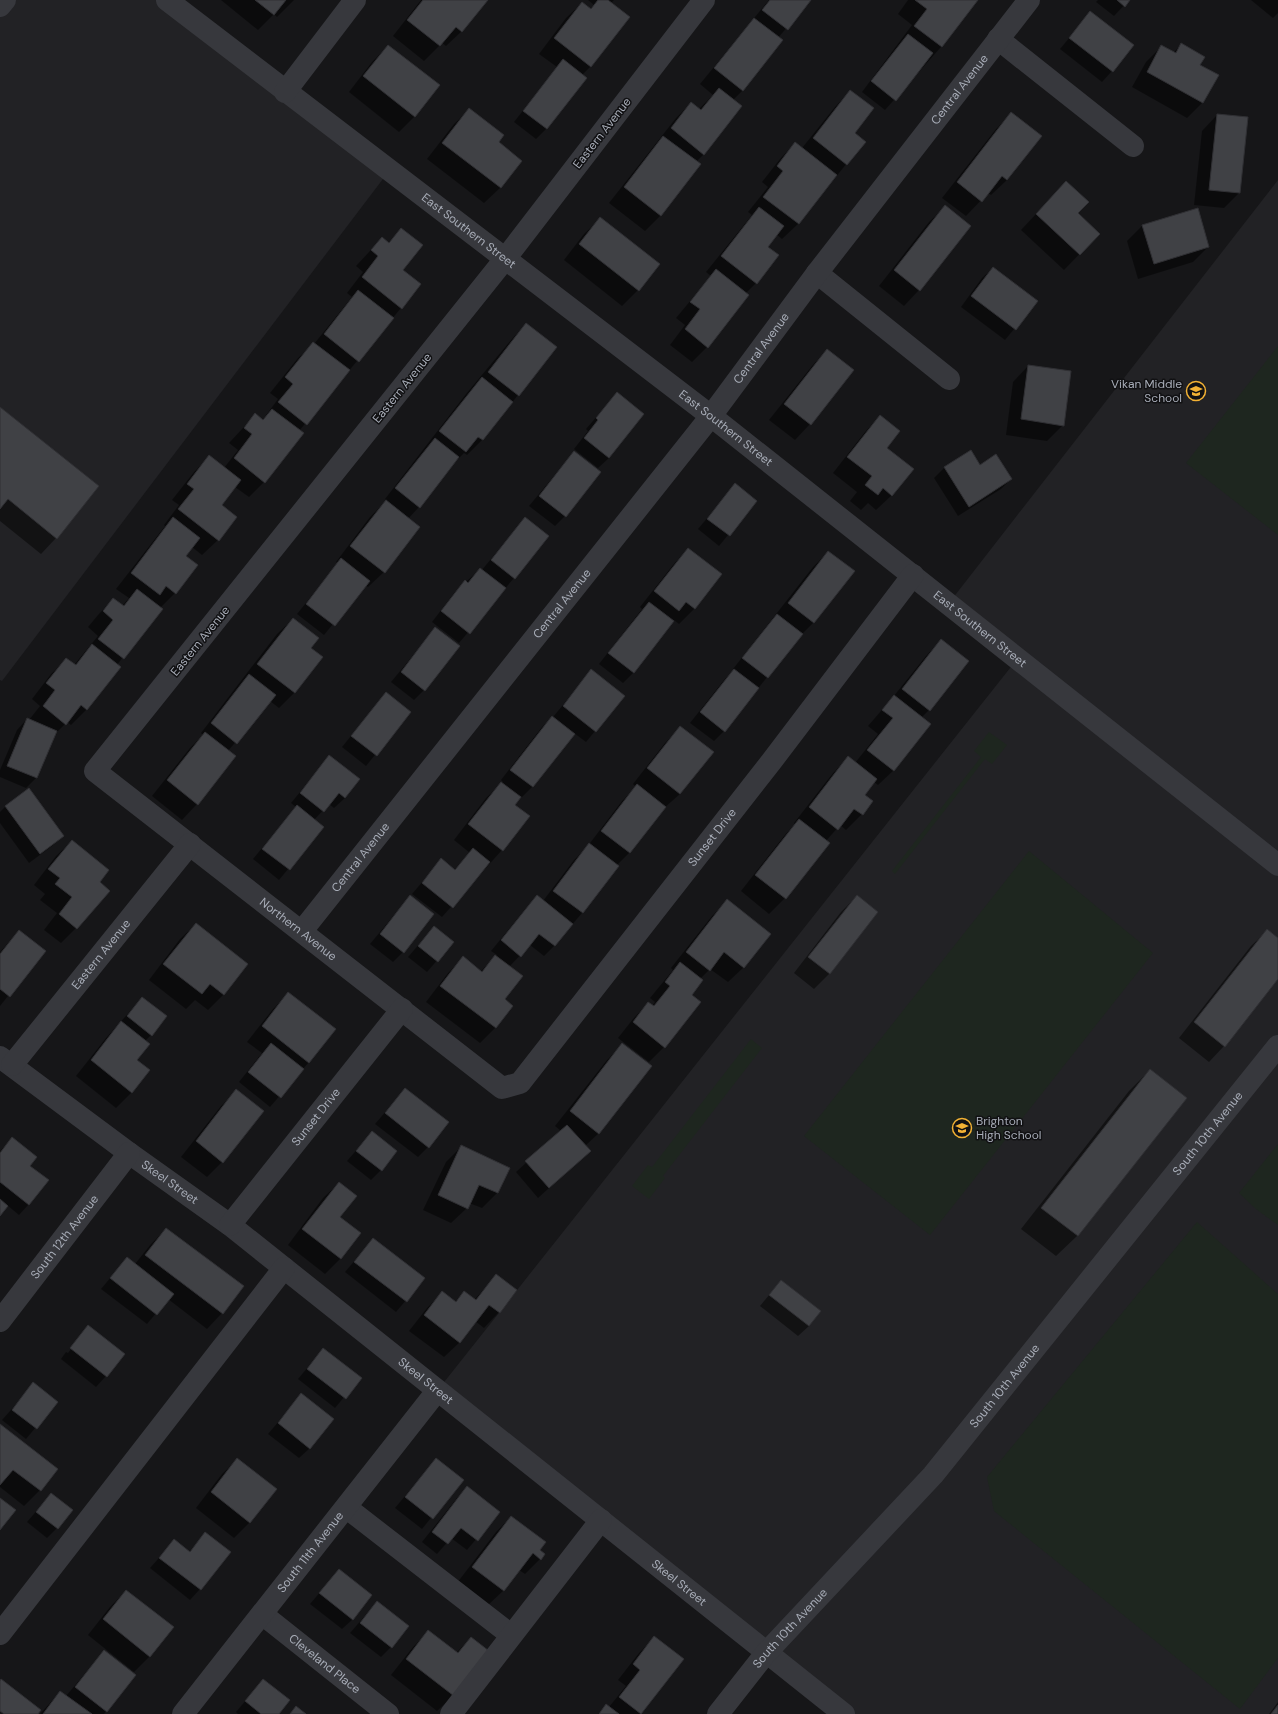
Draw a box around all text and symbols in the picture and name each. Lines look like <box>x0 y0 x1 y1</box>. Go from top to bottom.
street label: Central Avenue <box>927 51 992 128</box>
street label: Eastern Avenue <box>569 94 635 172</box>
street label: East Southern Street <box>418 190 520 272</box>
street label: Central Avenue <box>730 309 793 387</box>
street label: Eastern Avenue <box>369 350 435 426</box>
place label: Vikan Middle School <box>1111 376 1182 406</box>
school or university icon: Vikan Middle School <box>1185 380 1207 402</box>
street label: East Southern Street <box>676 386 776 470</box>
street label: Central Avenue <box>529 565 595 642</box>
street label: East Southern Street <box>930 587 1030 671</box>
street label: Eastern Avenue <box>167 603 233 679</box>
street label: Sunset Drive <box>684 805 740 870</box>
street label: Central Avenue <box>328 819 393 896</box>
street label: Northern Avenue <box>256 894 340 964</box>
street label: Eastern Avenue <box>68 916 134 993</box>
street label: Sunset Drive <box>288 1085 344 1149</box>
street label: South 10th Avenue <box>1169 1088 1246 1179</box>
place label: Brighton High School <box>976 1113 1041 1143</box>
school or university icon: Brighton High School <box>951 1117 973 1139</box>
street label: Skeel Street <box>138 1156 202 1208</box>
street label: South 12th Avenue <box>27 1191 102 1282</box>
street label: South 10th Avenue <box>966 1340 1043 1431</box>
street label: Skeel Street <box>395 1354 457 1408</box>
street label: South 11th Avenue <box>273 1508 347 1596</box>
street label: Skeel Street <box>648 1556 710 1610</box>
street label: South 10th Avenue <box>749 1585 831 1672</box>
street label: Cleveland Place <box>285 1630 364 1697</box>

